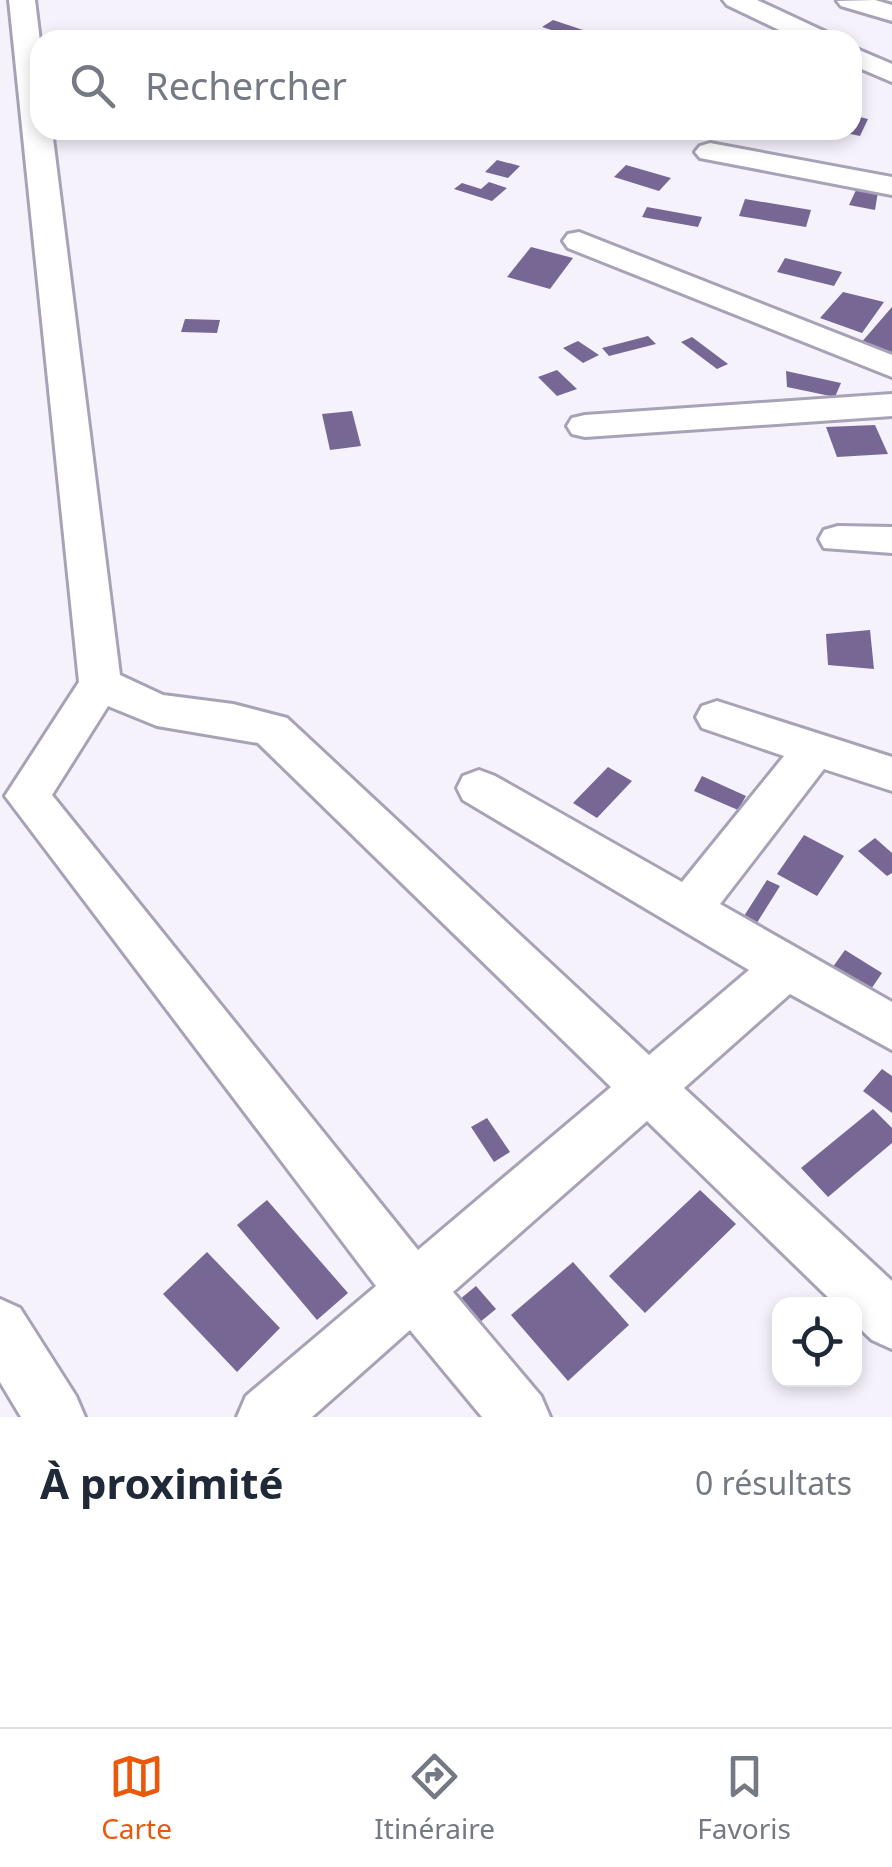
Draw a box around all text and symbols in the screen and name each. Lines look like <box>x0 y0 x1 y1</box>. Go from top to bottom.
search box <box>30 30 862 140</box>
icon: search <box>65 58 120 113</box>
text: Rechercher <box>145 59 347 111</box>
map controls <box>772 1297 862 1387</box>
button: locate <box>772 1297 862 1387</box>
text: À proximité <box>40 1454 284 1511</box>
text: 0 résultats <box>695 1461 852 1504</box>
tab: Carte <box>101 1749 172 1847</box>
tab: Itinéraire <box>374 1749 495 1847</box>
tab: Favoris <box>697 1749 791 1847</box>

